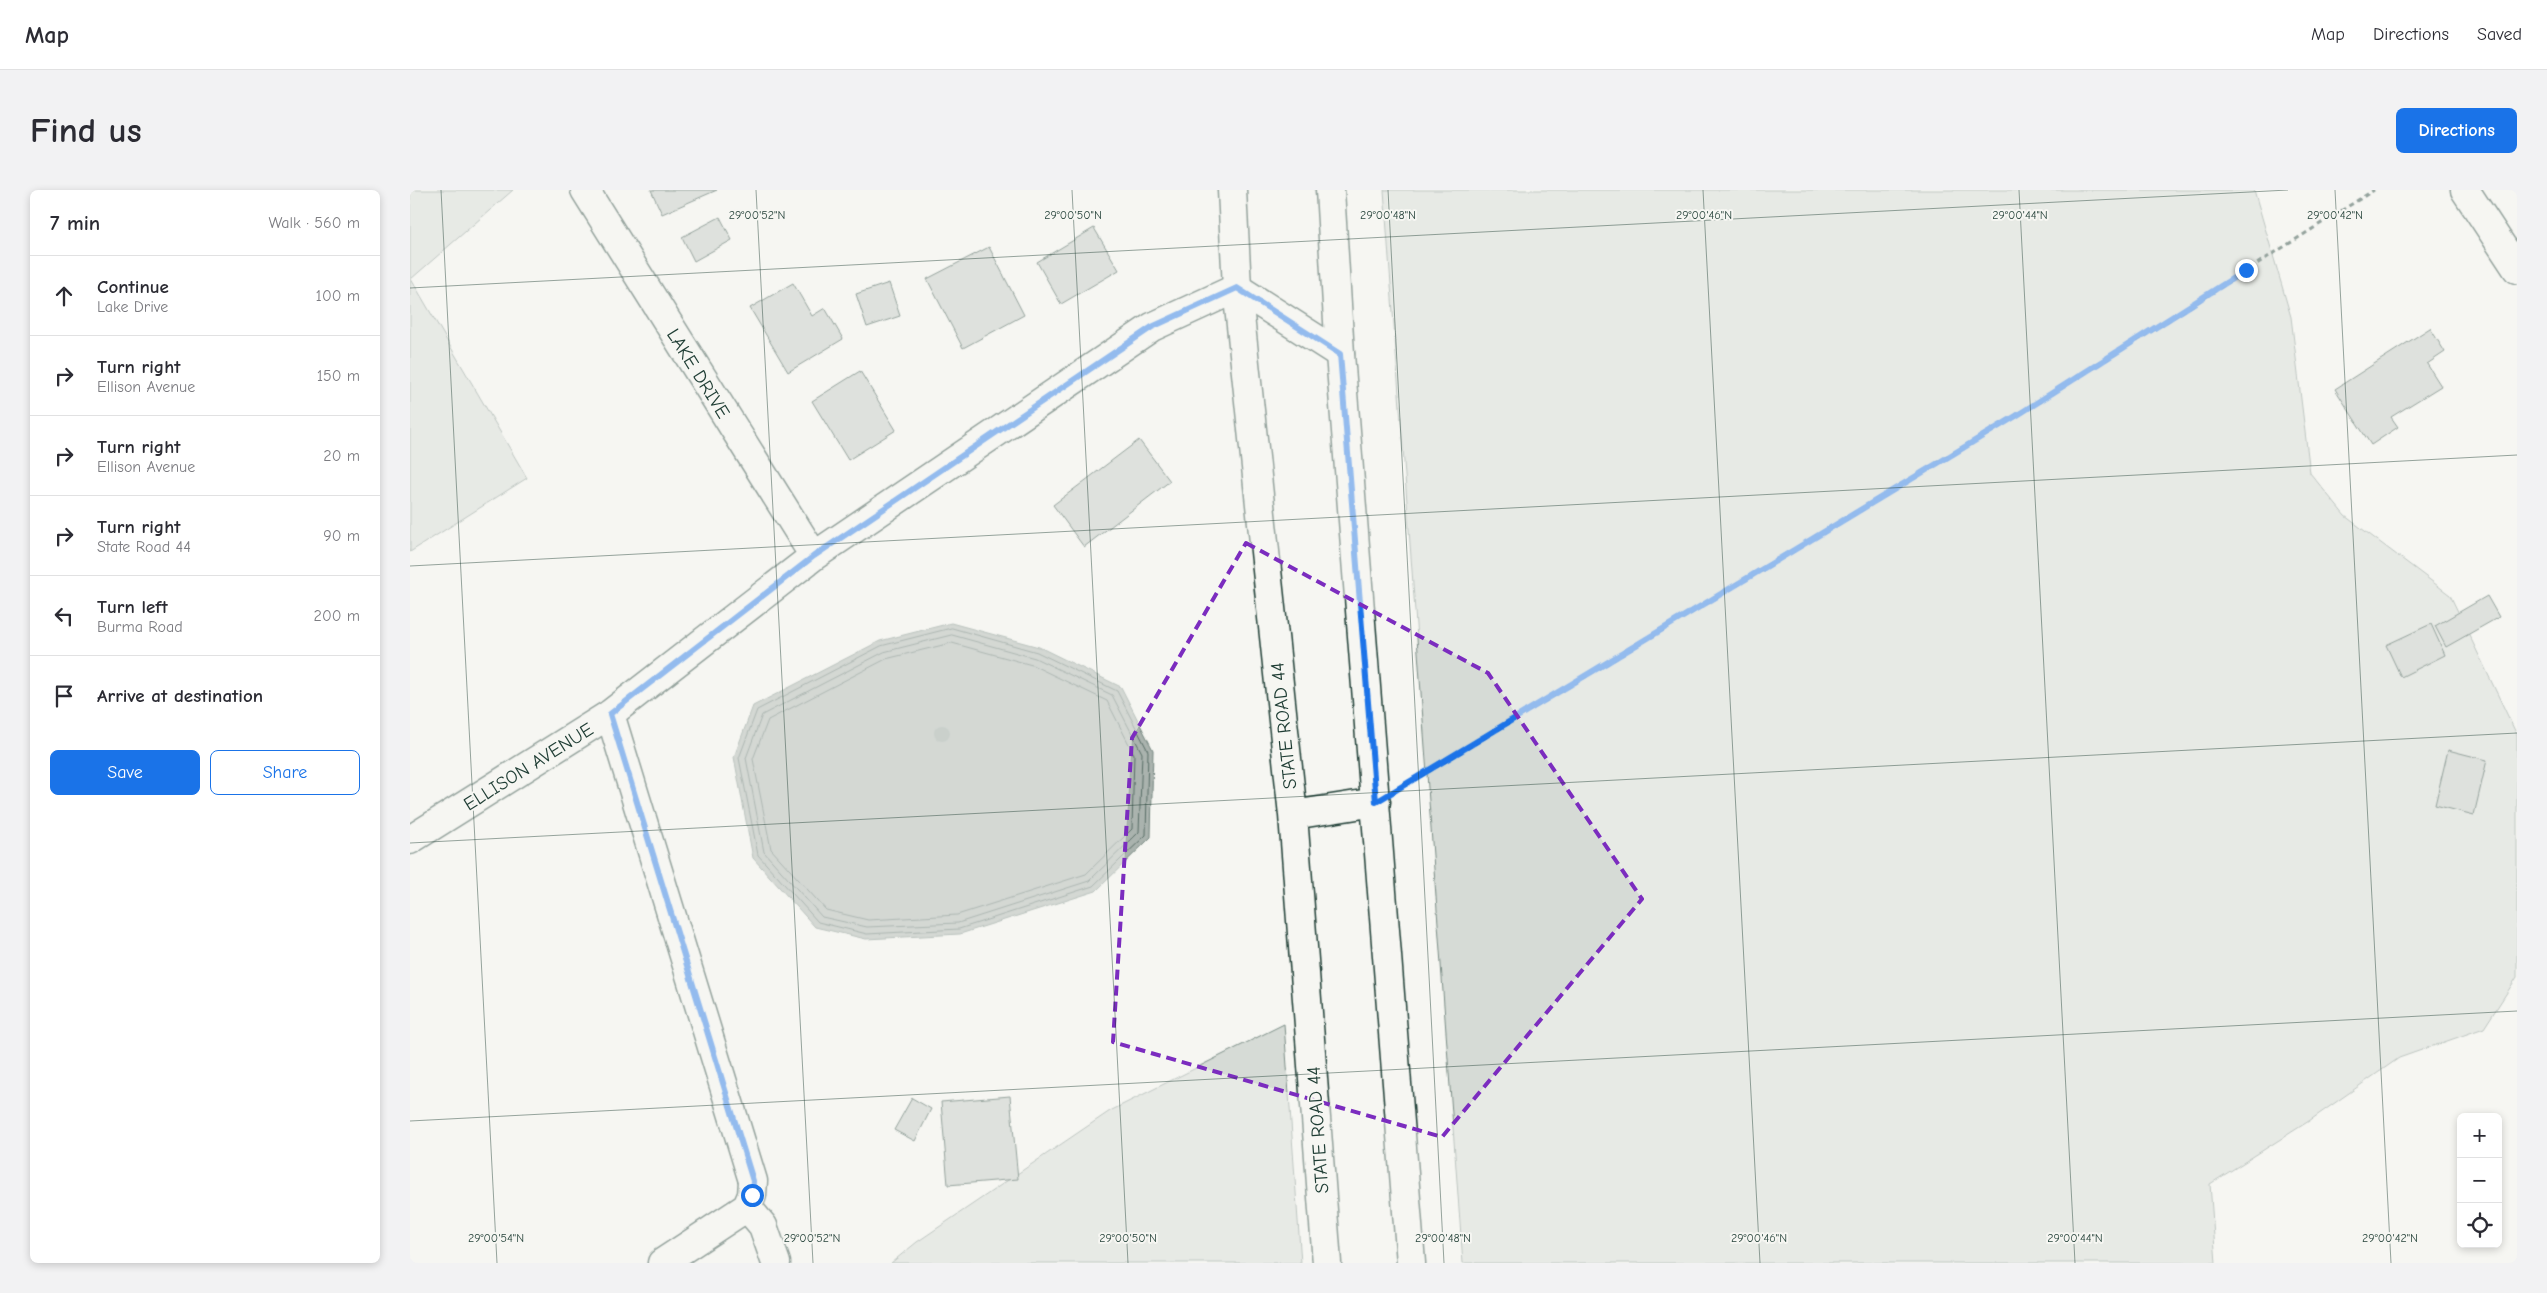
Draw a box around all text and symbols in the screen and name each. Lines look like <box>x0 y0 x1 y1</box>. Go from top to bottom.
text: Map <box>25 21 69 49</box>
text: Map <box>2311 24 2345 45</box>
text: Directions <box>2373 24 2449 45</box>
text: Saved <box>2477 24 2522 45</box>
button: Directions <box>2396 108 2517 153</box>
text: Find us <box>30 110 142 151</box>
text: 29°00'52"N <box>729 208 785 222</box>
text: 29°00'50"N <box>1044 208 1102 222</box>
text: 29°00'48"N <box>1360 208 1416 222</box>
text: 29°00'46"N <box>1676 208 1732 222</box>
text: 29°00'44"N <box>1992 208 2048 222</box>
text: 29°00'42"N <box>2307 208 2363 222</box>
text: 7 min <box>50 211 100 235</box>
text: Walk · 560 m <box>269 214 360 232</box>
route end <box>2235 259 2258 282</box>
text: Continue <box>97 276 169 298</box>
icon: ahead <box>50 282 78 310</box>
text: 100 m <box>316 287 360 305</box>
text: Lake Drive <box>97 298 168 316</box>
street label: LAKE DRIVE <box>662 325 734 422</box>
text: Turn right <box>97 356 181 378</box>
icon: right <box>50 362 78 390</box>
text: 150 m <box>317 367 360 385</box>
text: Ellison Avenue <box>97 378 195 396</box>
text: Turn right <box>97 436 181 458</box>
icon: right <box>50 442 78 470</box>
text: 20 m <box>323 447 360 465</box>
text: Ellison Avenue <box>97 458 195 476</box>
text: Turn right <box>97 516 181 538</box>
icon: right <box>50 522 78 550</box>
text: 90 m <box>323 527 360 545</box>
text: State Road 44 <box>97 538 191 556</box>
text: Turn left <box>97 596 168 618</box>
icon: left <box>50 602 78 630</box>
text: 200 m <box>314 607 360 625</box>
text: Burma Road <box>97 618 183 636</box>
street label: STATE ROAD 44 <box>1266 661 1302 790</box>
icon: arrive <box>50 682 78 710</box>
text: Arrive at destination <box>97 685 263 707</box>
street label: ELLISON AVENUE <box>460 718 597 816</box>
button: Save <box>50 750 200 795</box>
button: Share <box>210 750 360 795</box>
street label: STATE ROAD 44 <box>1303 1066 1333 1194</box>
map controls <box>2457 1113 2502 1248</box>
button: + <box>2457 1113 2502 1158</box>
button: − <box>2457 1158 2502 1203</box>
route start <box>741 1184 764 1207</box>
button: locate <box>2457 1203 2502 1248</box>
text: 29°00'54"N <box>468 1231 524 1245</box>
text: 29°00'52"N <box>784 1231 840 1245</box>
text: 29°00'50"N <box>1099 1231 1157 1245</box>
text: 29°00'48"N <box>1415 1231 1471 1245</box>
text: 29°00'46"N <box>1731 1231 1787 1245</box>
text: 29°00'44"N <box>2047 1231 2103 1245</box>
text: 29°00'42"N <box>2362 1231 2418 1245</box>

